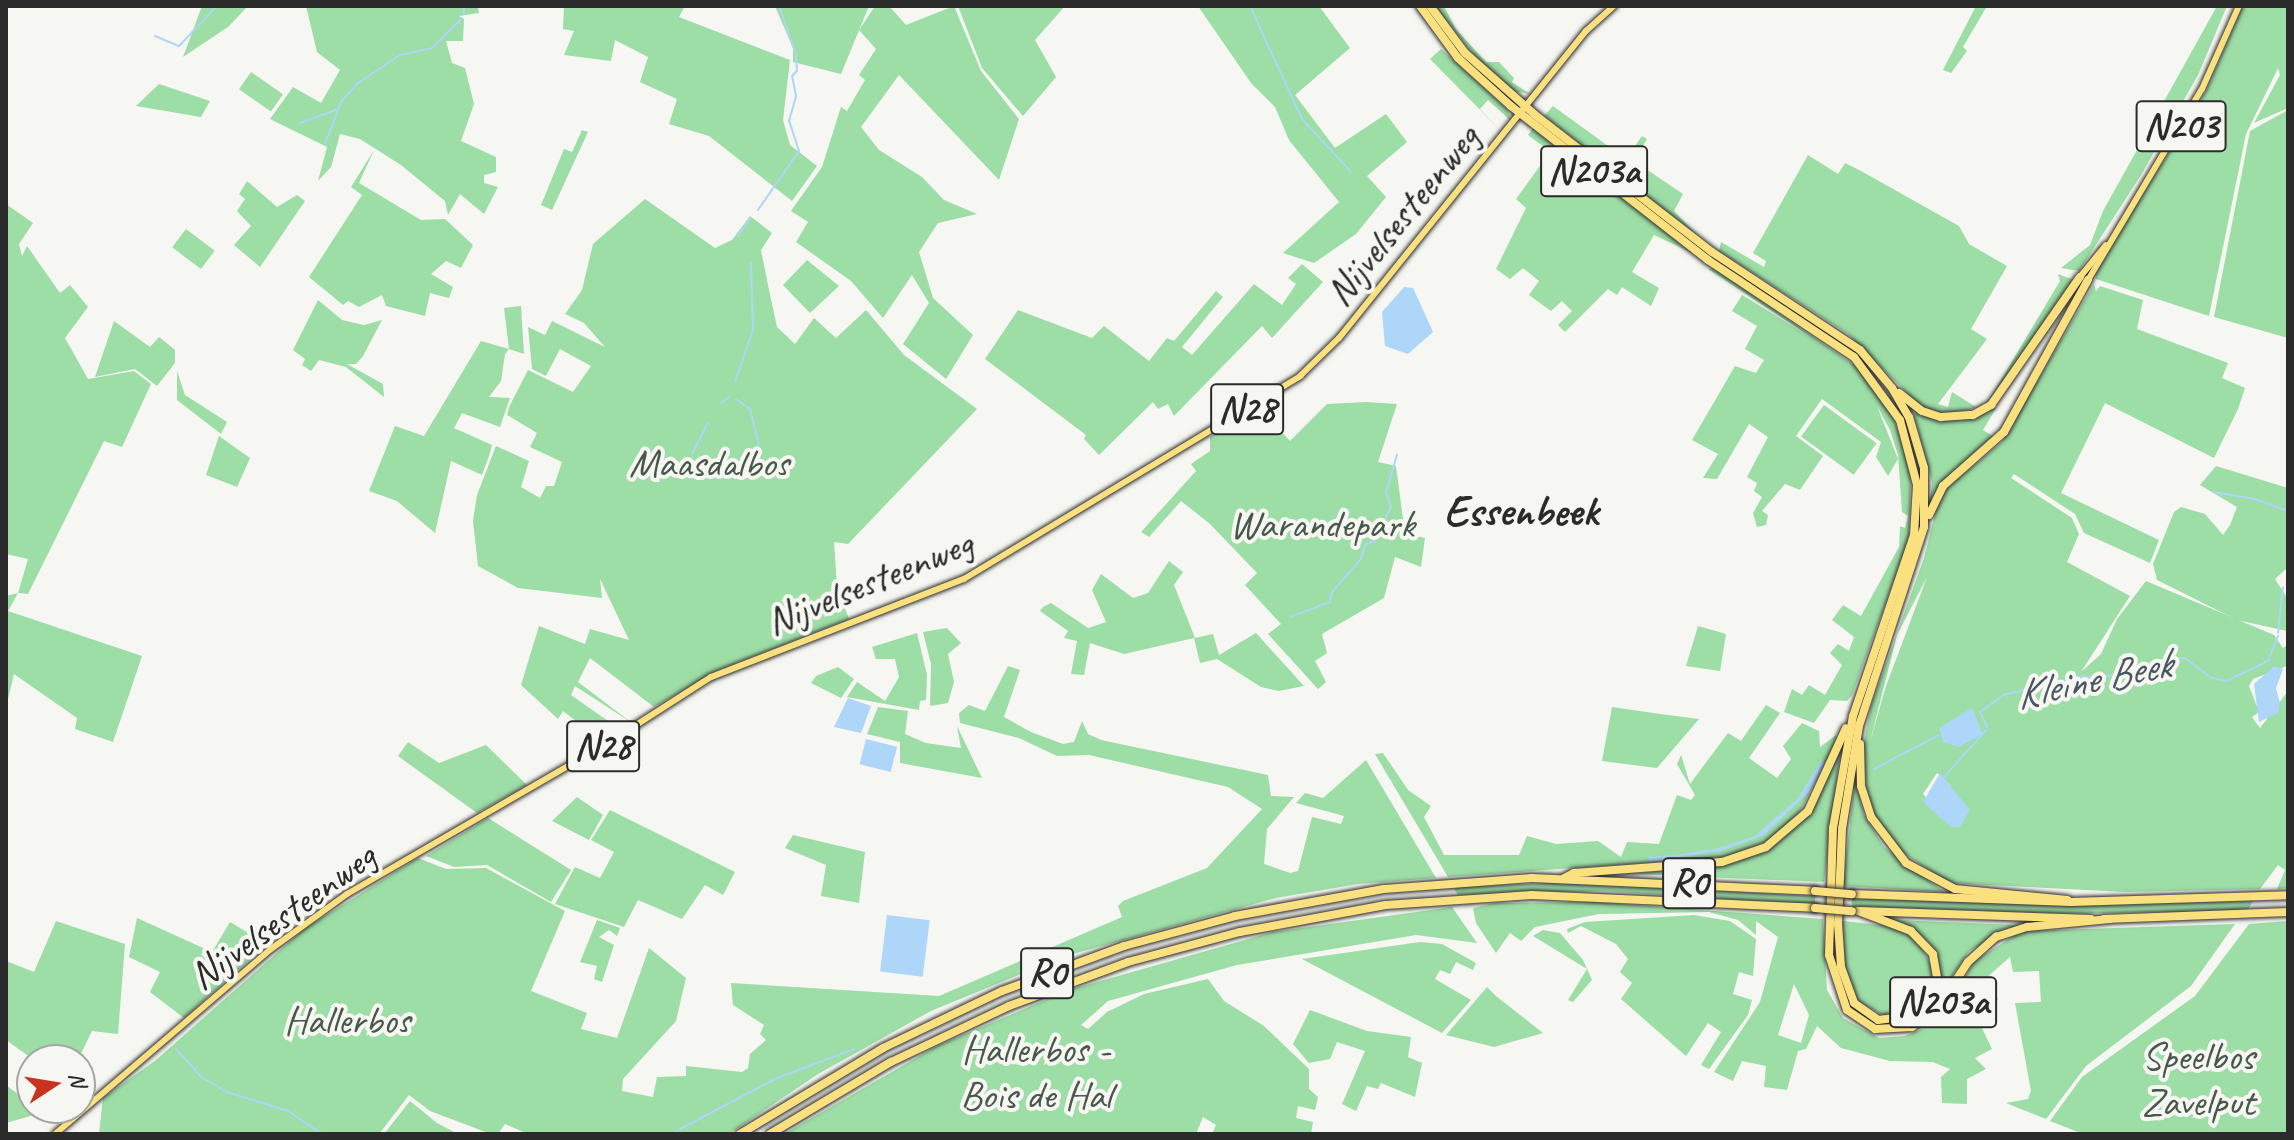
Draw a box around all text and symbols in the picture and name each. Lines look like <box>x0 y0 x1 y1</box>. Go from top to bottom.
road number: N203 <box>2135 92 2227 160</box>
street label: Nijvelsesteenweg <box>1315 115 1489 315</box>
road number: N203a <box>1540 137 1648 205</box>
road number: N28 <box>1209 375 1285 443</box>
park label: Maasdalbos <box>629 439 789 487</box>
district label: Essenbeek <box>1444 485 1598 537</box>
park label: Warandepark <box>1229 500 1415 548</box>
street label: Nijvelsesteenweg <box>759 519 979 645</box>
water label: Kleine Beek <box>2011 639 2175 721</box>
road number: N28 <box>565 712 641 780</box>
street label: Nijvelsesteenweg <box>179 832 385 1000</box>
road number: R0 <box>1661 849 1717 917</box>
road number: R0 <box>1019 939 1075 1007</box>
road number: N203a <box>1889 968 1997 1036</box>
park label: Hallerbos <box>284 996 410 1044</box>
park label: Hallerbos - Bois de Hal <box>961 1025 1111 1119</box>
park label: Speelbos Zavelput <box>2142 1032 2254 1126</box>
north arrow <box>16 1044 96 1124</box>
text: N <box>62 1070 93 1089</box>

